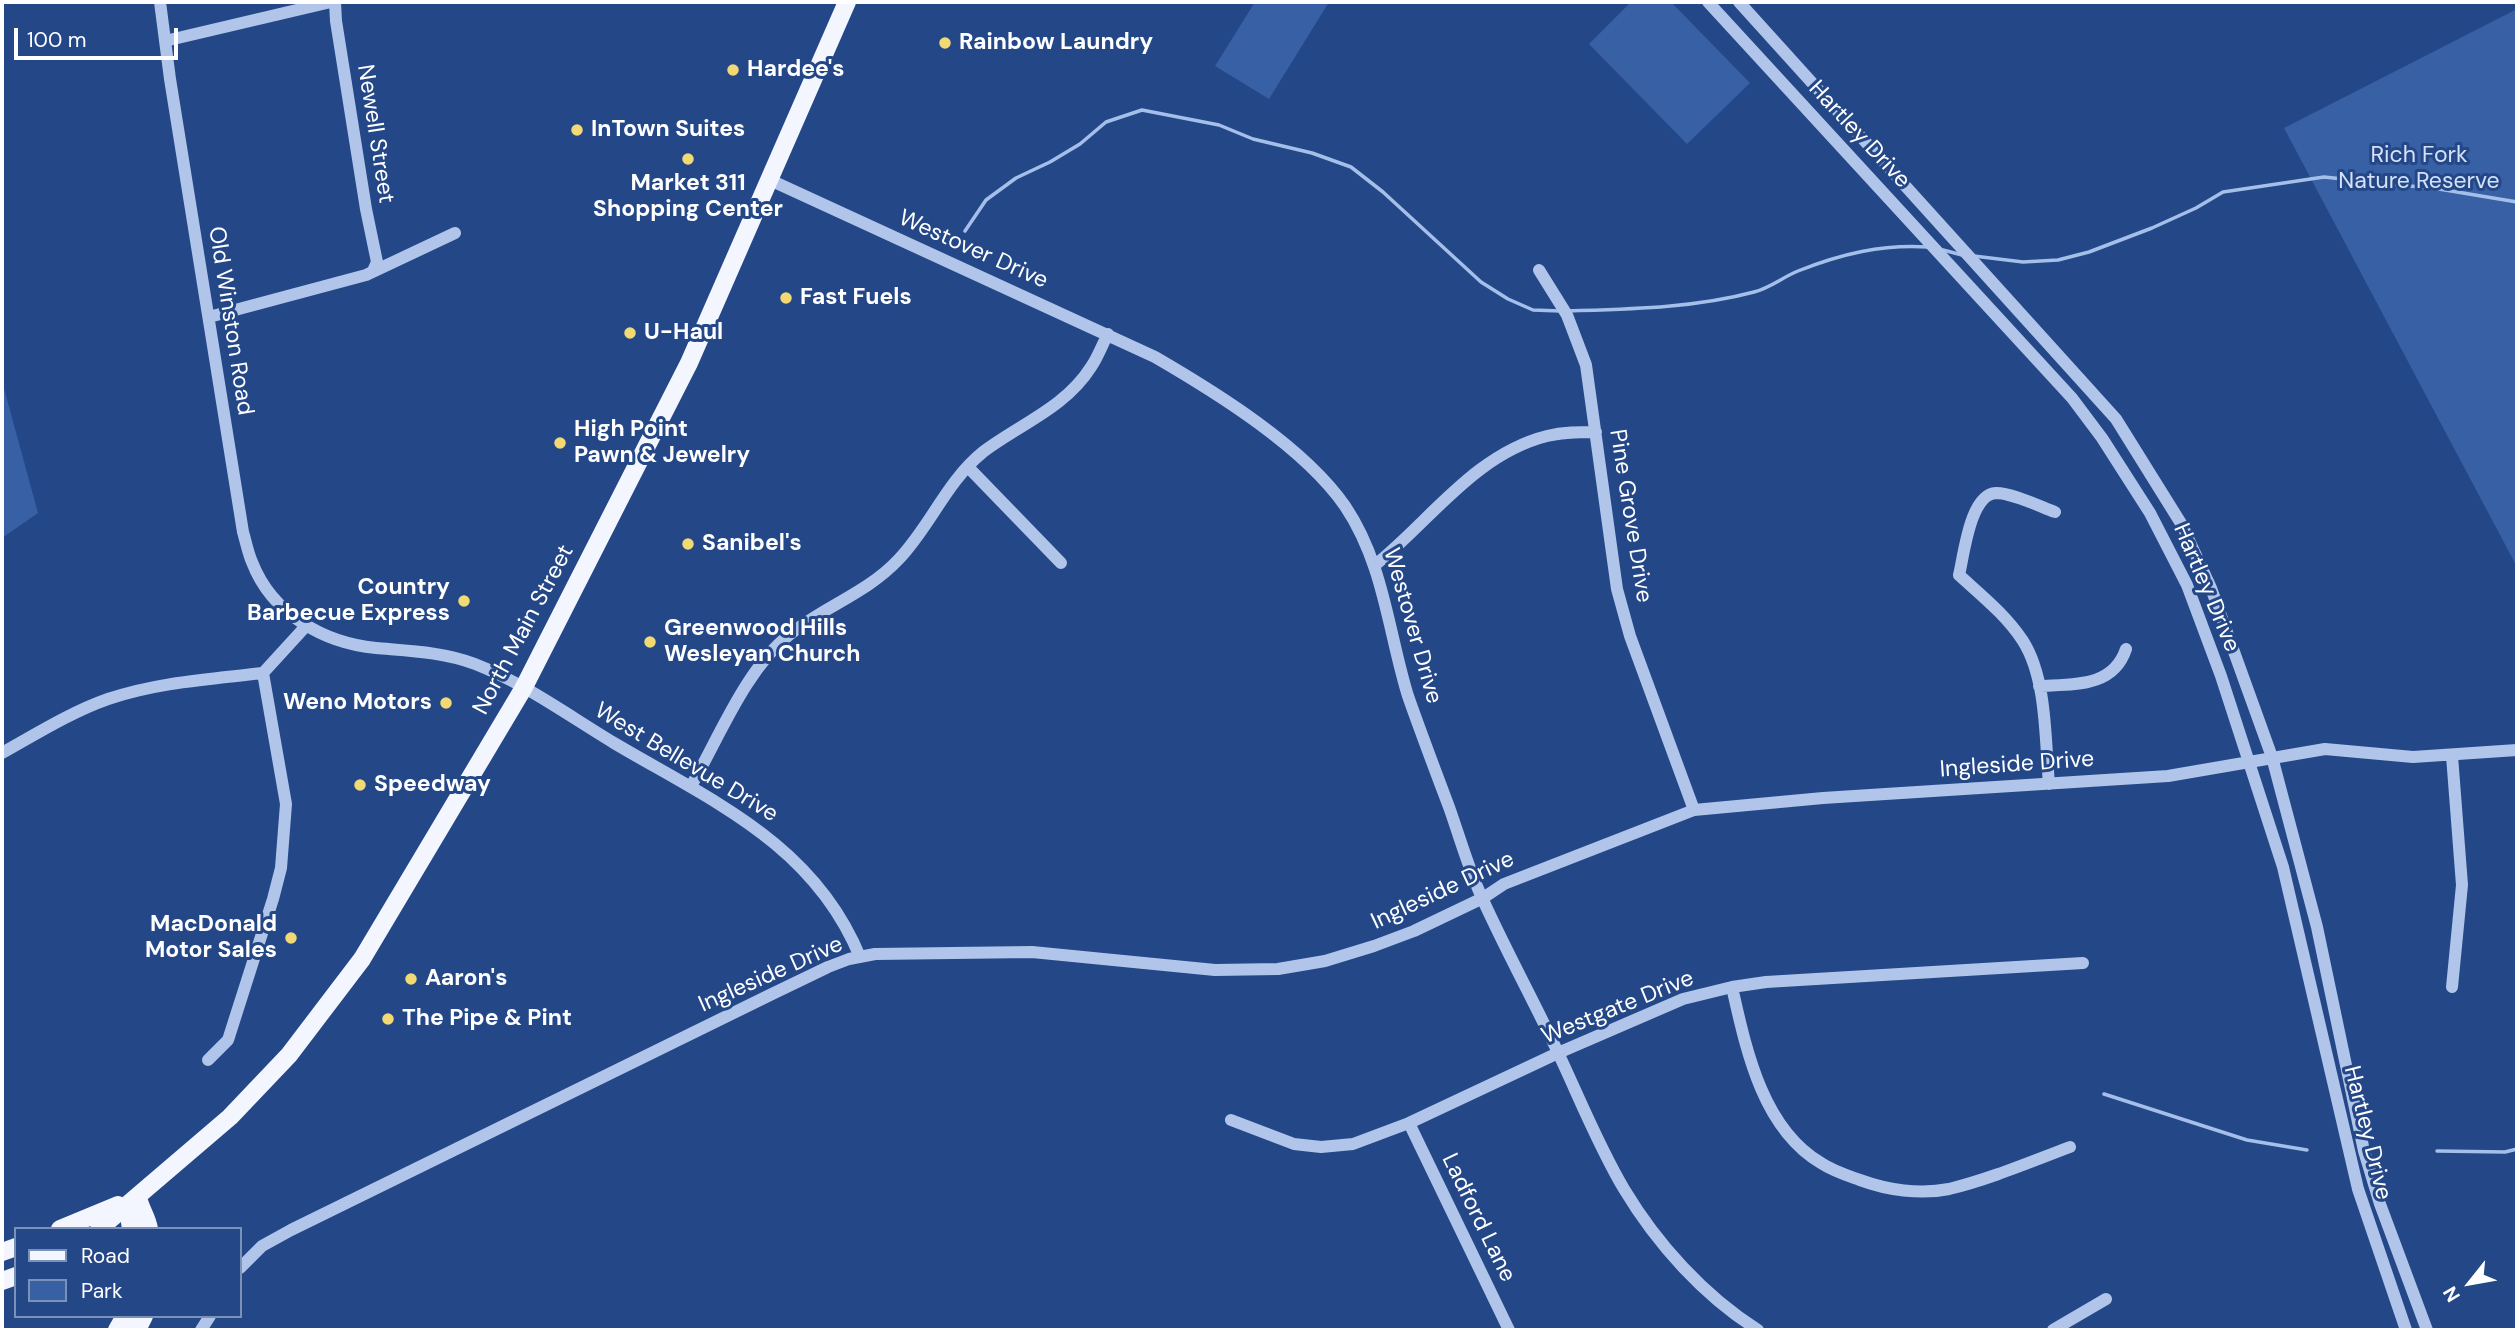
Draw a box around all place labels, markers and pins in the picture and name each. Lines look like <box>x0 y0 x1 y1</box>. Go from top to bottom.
place label: Rainbow Laundry <box>959 29 1153 57</box>
marker: Rainbow Laundry <box>937 35 953 51</box>
place label: Hardee's <box>747 56 844 84</box>
marker: Hardee's <box>725 62 741 78</box>
place label: InTown Suites <box>591 116 745 144</box>
marker: InTown Suites <box>569 122 585 138</box>
marker: Market 311 Shopping Center <box>680 151 696 167</box>
place label: Market 311 Shopping Center <box>593 170 783 224</box>
place label: Fast Fuels <box>800 284 912 312</box>
marker: Fast Fuels <box>778 290 794 306</box>
place label: U-Haul <box>644 319 723 347</box>
marker: U-Haul <box>622 325 638 341</box>
place label: High Point Pawn & Jewelry <box>574 416 750 470</box>
marker: High Point Pawn & Jewelry <box>552 435 568 451</box>
place label: Sanibel's <box>702 530 802 558</box>
marker: Sanibel's <box>680 536 696 552</box>
place label: Country Barbecue Express <box>247 574 450 628</box>
marker: Country Barbecue Express <box>456 593 472 609</box>
place label: Greenwood Hills Wesleyan Church <box>664 615 860 669</box>
marker: Greenwood Hills Wesleyan Church <box>642 634 658 650</box>
place label: Weno Motors <box>283 689 432 717</box>
marker: Weno Motors <box>438 695 454 711</box>
place label: Speedway <box>374 771 491 799</box>
marker: Speedway <box>352 777 368 793</box>
place label: MacDonald Motor Sales <box>145 911 277 965</box>
marker: MacDonald Motor Sales <box>283 930 299 946</box>
place label: Aaron's <box>425 965 507 993</box>
marker: Aaron's <box>403 971 419 987</box>
place label: The Pipe & Pint <box>402 1005 572 1033</box>
marker: The Pipe & Pint <box>380 1011 396 1027</box>

